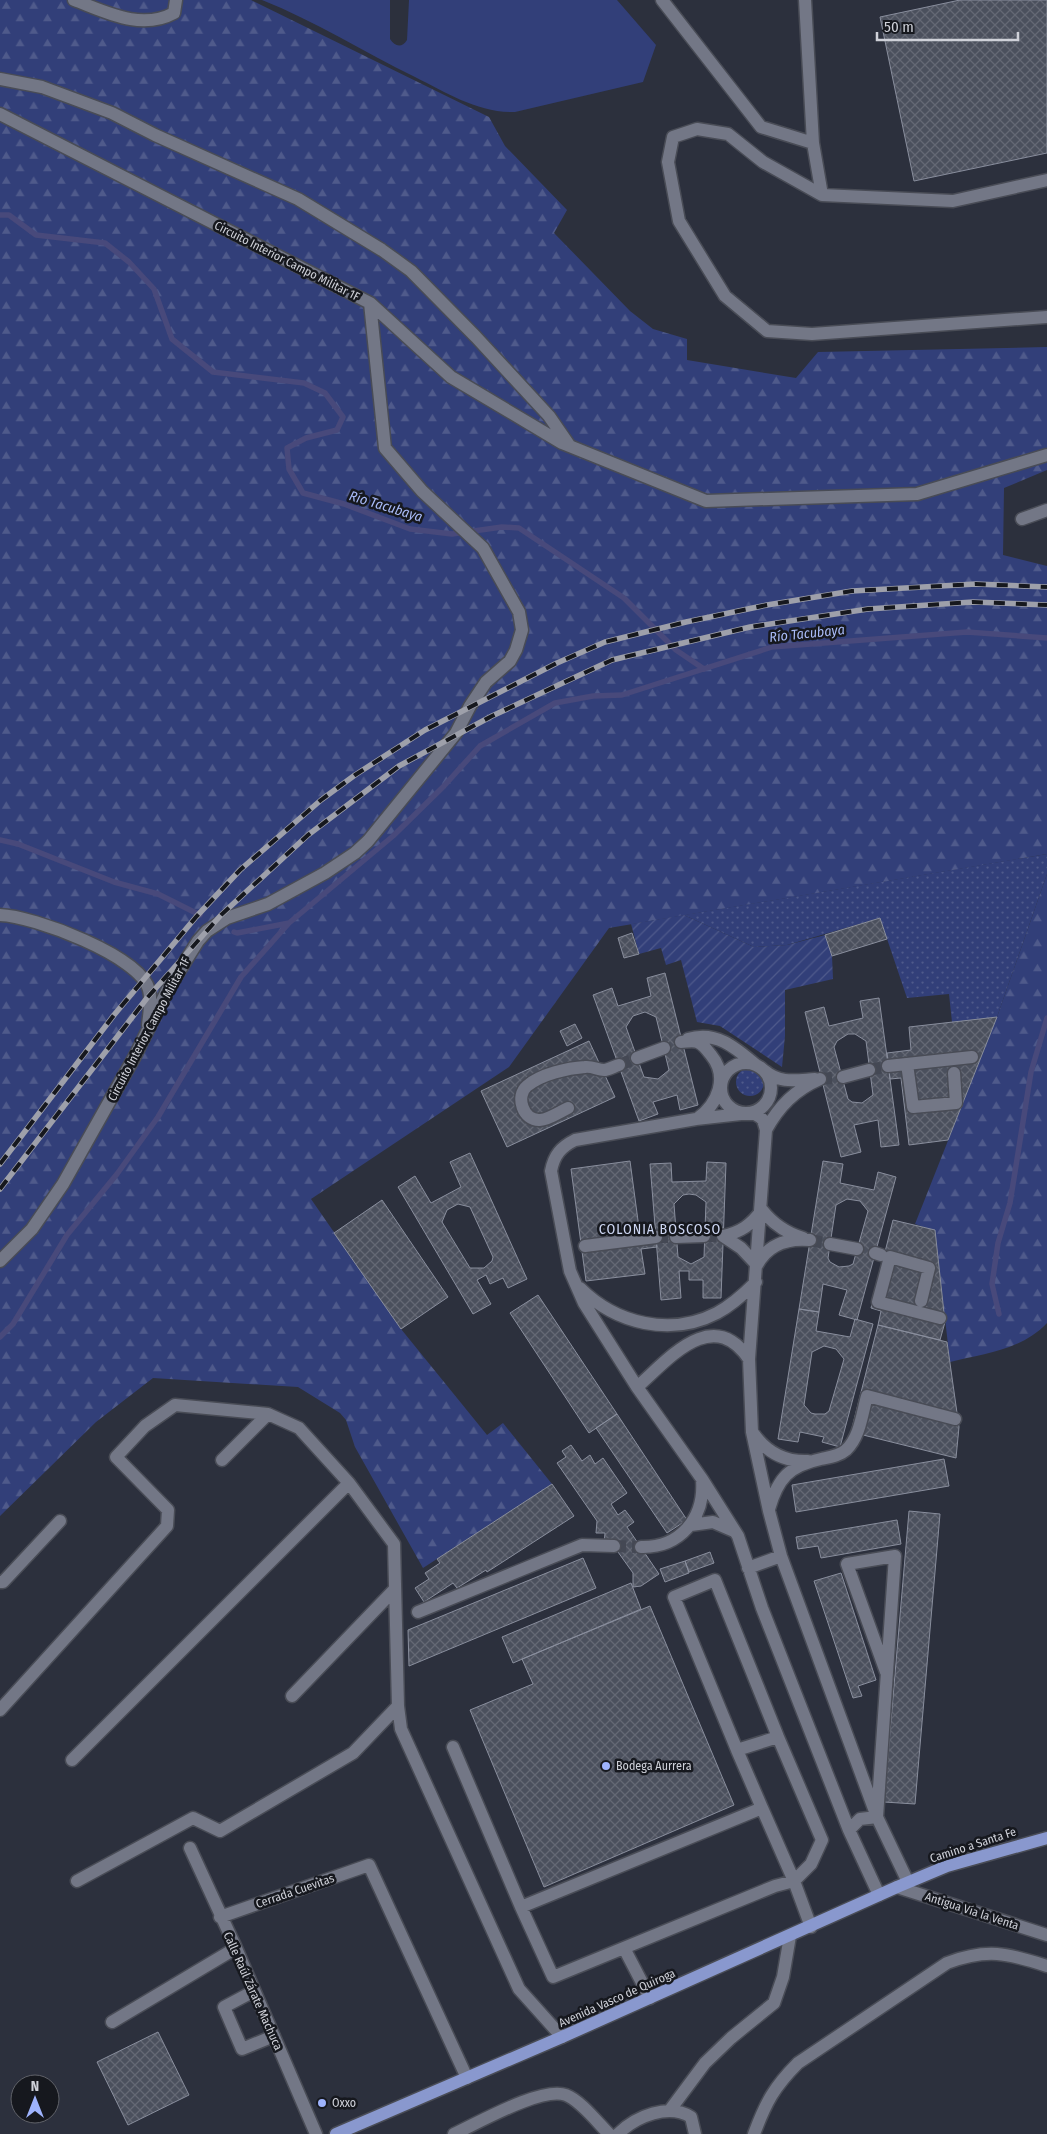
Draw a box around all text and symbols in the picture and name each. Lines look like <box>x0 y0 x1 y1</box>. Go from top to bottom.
scale bar <box>877 10 1018 42</box>
text: 50 m <box>884 18 914 36</box>
street label: Circuito Interior Campo Militar 1F <box>212 218 363 304</box>
water label: Río Tacubaya <box>347 487 425 526</box>
water label: Río Tacubaya <box>768 621 846 646</box>
street label: Circuito Interior Campo Militar 1F <box>105 954 193 1103</box>
district label: COLONIA BOSCOSO <box>599 1221 721 1238</box>
place label: Bodega Aurrera <box>616 1759 692 1773</box>
marker: Bodega Aurrera <box>600 1760 612 1772</box>
street label: Camino a Santa Fe <box>928 1824 1018 1866</box>
street label: Cerrada Cuevitas <box>254 1871 336 1911</box>
street label: Antigua Vía la Venta <box>923 1889 1021 1933</box>
street label: Calle Raúl Zárate Machuca <box>221 1930 285 2052</box>
street label: Avenida Vasco de Quiroga <box>557 1966 678 2030</box>
north arrow <box>10 2074 60 2124</box>
text: N <box>31 2078 39 2095</box>
place label: Oxxo <box>332 2096 356 2110</box>
marker: Oxxo <box>316 2097 328 2109</box>

